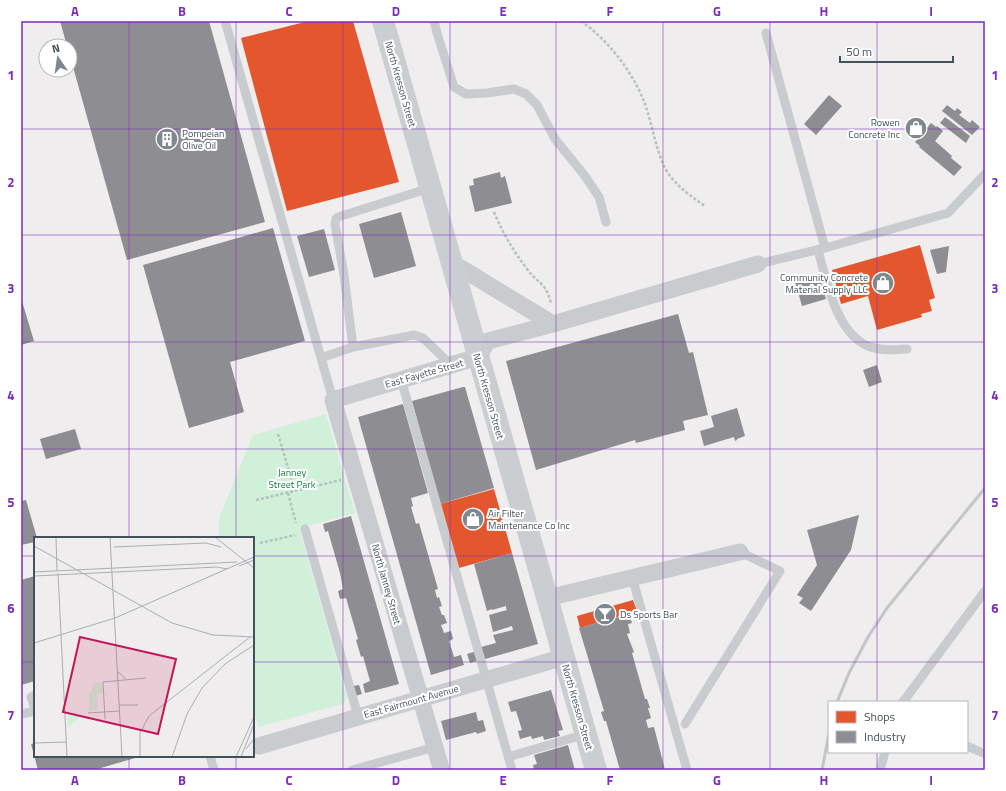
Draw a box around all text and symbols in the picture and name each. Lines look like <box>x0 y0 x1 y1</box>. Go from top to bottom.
text: A <box>71 1 79 21</box>
text: B <box>178 1 186 21</box>
text: C <box>285 1 293 21</box>
text: D <box>392 1 400 21</box>
text: E <box>499 1 507 21</box>
text: F <box>607 1 614 21</box>
text: G <box>713 1 721 21</box>
text: H <box>820 1 828 21</box>
text: I <box>929 1 933 21</box>
north arrow <box>38 38 78 78</box>
scale bar <box>840 38 953 64</box>
text: N <box>50 40 61 57</box>
street label: North Kresson Street <box>381 40 420 129</box>
text: 50 m <box>846 42 872 61</box>
text: 1 <box>7 65 15 85</box>
text: 1 <box>991 65 999 85</box>
place label: Rowen Concrete Inc <box>848 115 900 142</box>
shop icon: Rowen Concrete Inc <box>903 115 929 141</box>
building icon: Pompeian Olive Oil <box>154 126 180 152</box>
place label: Pompeian Olive Oil <box>182 126 224 153</box>
text: 2 <box>7 172 15 192</box>
text: 2 <box>991 172 999 192</box>
place label: Community Concrete Material Supply LLC <box>780 270 869 297</box>
shop icon: Community Concrete Material Supply LLC <box>870 270 896 296</box>
text: 3 <box>7 278 15 298</box>
text: 3 <box>991 278 999 298</box>
street label: North Kresson Street <box>469 352 508 441</box>
street label: East Fayette Street <box>383 355 465 392</box>
text: 4 <box>7 385 15 405</box>
text: 4 <box>991 385 999 405</box>
park label: Janney Street Park <box>268 465 316 492</box>
text: 5 <box>7 492 15 512</box>
text: 5 <box>991 492 999 512</box>
shop icon: Air Filter Maintenance Co Inc <box>460 506 486 532</box>
place label: Air Filter Maintenance Co Inc <box>488 506 570 533</box>
inset map <box>34 537 254 757</box>
street label: North Janney Street <box>368 542 405 627</box>
text: 6 <box>7 598 15 618</box>
text: 6 <box>991 598 999 618</box>
bar icon: Ds Sports Bar <box>592 601 618 627</box>
place label: Ds Sports Bar <box>620 607 678 622</box>
street label: North Kresson Street <box>558 663 597 752</box>
street label: East Fairmount Avenue <box>362 681 460 722</box>
legend <box>828 701 968 753</box>
text: 7 <box>7 705 15 725</box>
text: 7 <box>991 705 999 725</box>
text: Shops <box>864 707 896 726</box>
text: Industry <box>864 727 906 746</box>
text: A <box>71 770 79 790</box>
text: B <box>178 770 186 790</box>
text: C <box>285 770 293 790</box>
text: D <box>392 770 400 790</box>
text: E <box>499 770 507 790</box>
text: F <box>607 770 614 790</box>
text: G <box>713 770 721 790</box>
text: H <box>820 770 828 790</box>
text: I <box>929 770 933 790</box>

